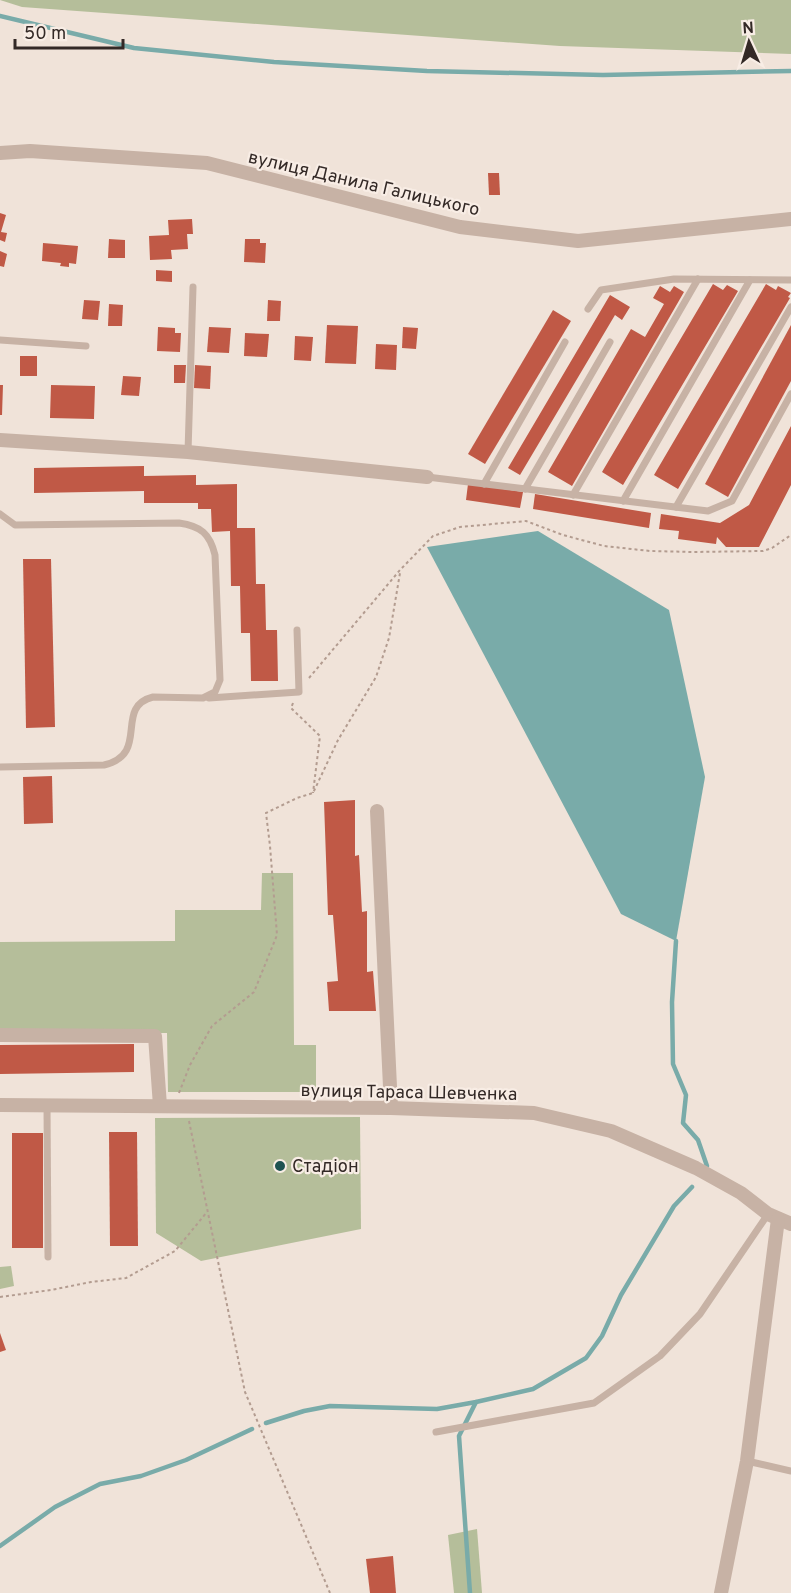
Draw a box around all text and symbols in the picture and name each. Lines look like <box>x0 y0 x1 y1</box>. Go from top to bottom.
scale bar <box>15 12 123 50</box>
north arrow <box>719 12 779 72</box>
text: N <box>742 19 755 39</box>
text: 50 m <box>24 23 66 46</box>
street label: вулиця Данила Галицького <box>246 147 482 222</box>
street label: вулиця Тараса Шевченка <box>300 1080 517 1107</box>
place label: Стадіон <box>292 1156 359 1179</box>
marker: Стадіон <box>273 1159 287 1173</box>

